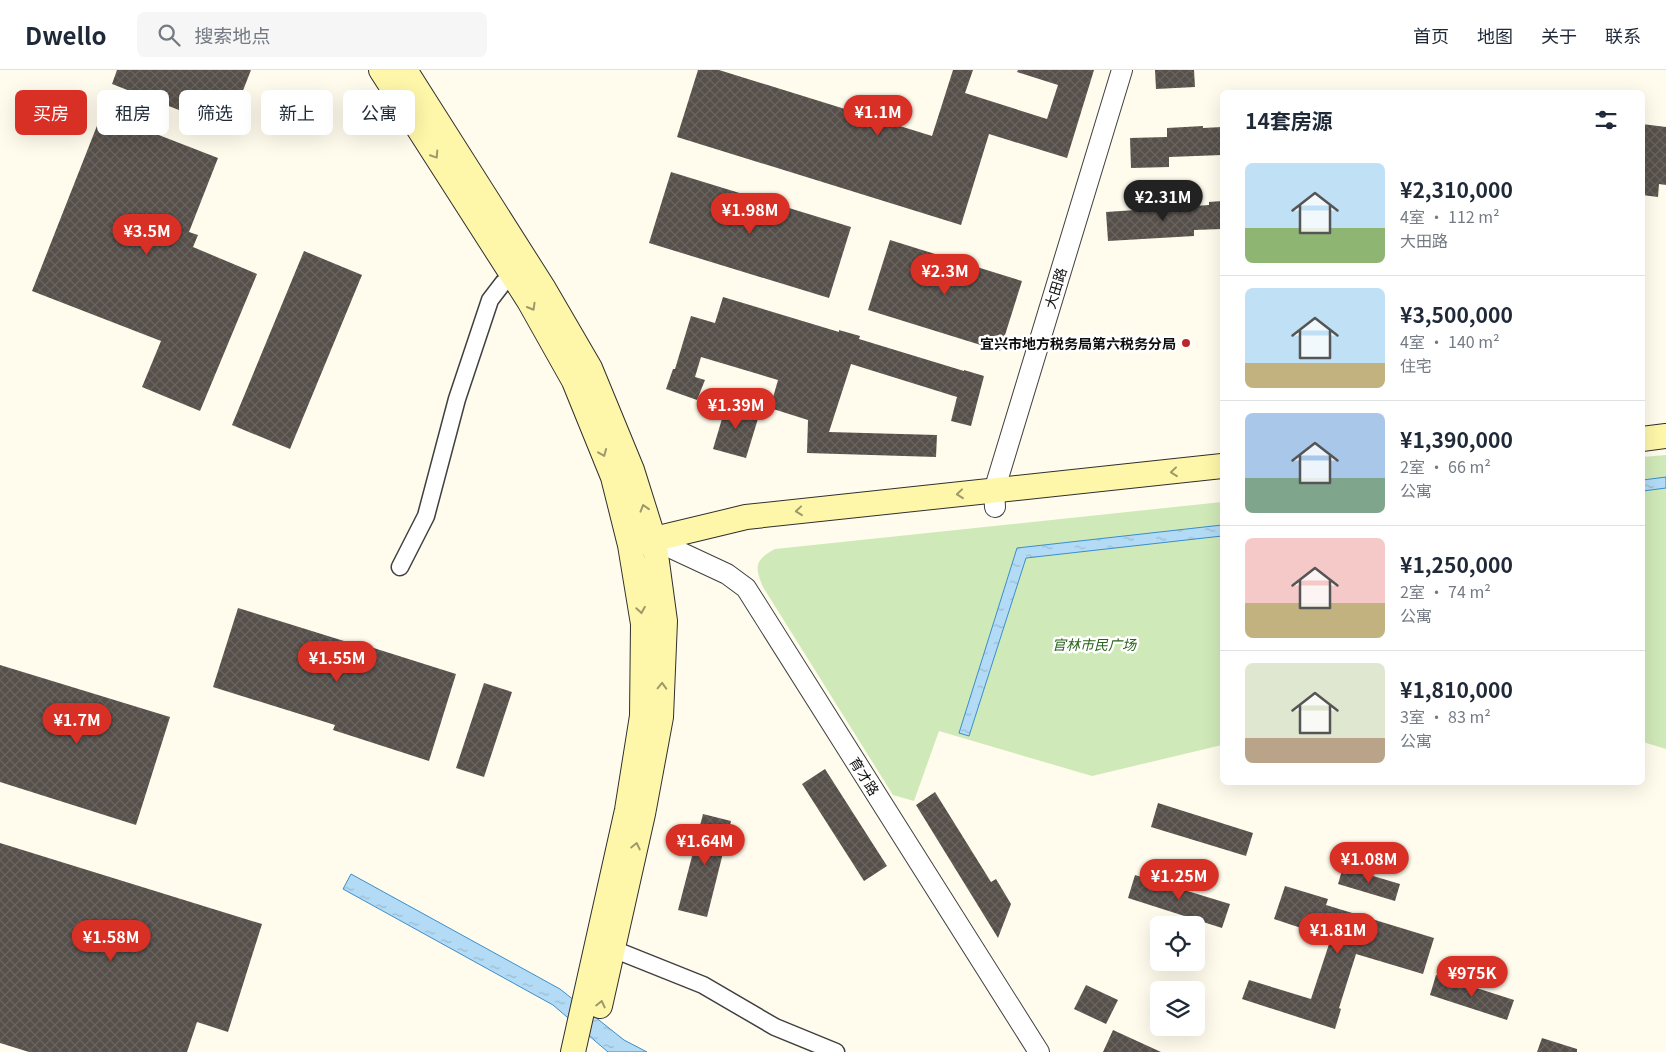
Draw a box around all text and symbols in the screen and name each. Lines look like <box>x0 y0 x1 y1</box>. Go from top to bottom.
search box <box>137 12 487 57</box>
text: Dwello <box>25 17 107 52</box>
icon: search <box>155 21 183 49</box>
text: 搜索地点 <box>195 21 271 48</box>
text: 首页 <box>1413 22 1449 48</box>
text: 地图 <box>1477 22 1513 48</box>
text: 关于 <box>1541 22 1577 48</box>
text: 联系 <box>1605 22 1641 48</box>
chip: 买房 <box>15 90 87 135</box>
chip: 租房 <box>97 90 169 135</box>
chip: 筛选 <box>179 90 251 135</box>
chip: 新上 <box>261 90 333 135</box>
chip: 公寓 <box>343 90 415 135</box>
pin: ¥1.1M <box>843 94 913 137</box>
text: ¥1.1M <box>854 99 902 123</box>
text: 14套房源 <box>1245 105 1333 135</box>
icon: filters <box>1592 106 1620 134</box>
one-way arrow <box>429 150 438 159</box>
text: ¥2,310,000 <box>1400 174 1513 204</box>
pin: ¥2.31M <box>1122 180 1204 222</box>
icon: home <box>1285 183 1345 243</box>
text: ¥2.31M <box>1135 184 1191 208</box>
pin: ¥1.98M <box>709 192 791 235</box>
text: ¥1.98M <box>722 197 778 221</box>
text: 4室 · 112 m² <box>1400 204 1500 228</box>
pin: ¥3.5M <box>112 214 182 256</box>
text: ¥3.5M <box>123 218 171 242</box>
text: 大田路 <box>1400 228 1448 252</box>
pin: ¥2.3M <box>910 254 980 296</box>
text: ¥2.3M <box>921 258 969 282</box>
street label: 大田路 <box>1039 265 1071 311</box>
text: ¥3,500,000 <box>1400 299 1513 329</box>
one-way arrow <box>526 302 536 311</box>
icon: home <box>1285 308 1345 368</box>
text: 4室 · 140 m² <box>1400 329 1500 353</box>
place label: 宜兴市地方税务局第六税务分局 <box>980 333 1176 353</box>
marker: 宜兴市地方税务局第六税务分局 <box>1180 337 1192 349</box>
text: 住宅 <box>1400 353 1432 377</box>
pin: ¥1.39M <box>695 388 777 430</box>
text: ¥1.39M <box>708 392 764 416</box>
text: ¥1,390,000 <box>1400 424 1513 454</box>
icon: home <box>1285 433 1345 493</box>
one-way arrow <box>597 448 607 457</box>
text: 2室 · 66 m² <box>1400 454 1491 478</box>
one-way arrow <box>1170 466 1178 477</box>
text: 公寓 <box>1400 478 1432 502</box>
one-way arrow <box>956 488 964 499</box>
one-way arrow <box>640 504 650 513</box>
one-way arrow <box>794 506 802 517</box>
text: ¥1,250,000 <box>1400 549 1513 579</box>
icon: home <box>1285 558 1345 618</box>
text: 2室 · 74 m² <box>1400 579 1491 603</box>
text: 公寓 <box>1400 603 1432 627</box>
one-way arrow <box>635 606 645 615</box>
park label: 官林市民广场 <box>1052 634 1137 654</box>
pin: ¥1.55M <box>296 640 378 683</box>
text: ¥1.55M <box>309 645 365 669</box>
text: ¥1,810,000 <box>1400 674 1513 704</box>
one-way arrow <box>657 681 667 689</box>
icon: home <box>1285 683 1345 743</box>
pin: ¥1.7M <box>42 702 112 745</box>
text: 3室 · 83 m² <box>1400 704 1491 728</box>
text: ¥1.7M <box>53 707 101 731</box>
text: 公寓 <box>1400 728 1432 752</box>
street label: 育才路 <box>845 753 885 799</box>
pin: ¥1.64M <box>664 824 746 866</box>
text: ¥1.64M <box>677 828 733 852</box>
one-way arrow <box>630 841 641 850</box>
pin: ¥1.08M <box>1328 842 1410 884</box>
text: ¥1.08M <box>1341 846 1397 870</box>
pin: ¥1.25M <box>1138 858 1220 901</box>
text: ¥1.25M <box>1151 863 1207 887</box>
pin: ¥1.81M <box>1297 912 1379 955</box>
map controls <box>1150 916 1205 1036</box>
button: locate <box>1150 916 1205 971</box>
text: ¥1.81M <box>1310 917 1366 941</box>
pin: ¥1.58M <box>70 920 152 962</box>
text: ¥1.58M <box>83 924 139 948</box>
pin: ¥975K <box>1437 956 1507 998</box>
text: ¥975K <box>1448 960 1496 984</box>
button: layers <box>1150 981 1205 1036</box>
one-way arrow <box>595 1000 606 1009</box>

